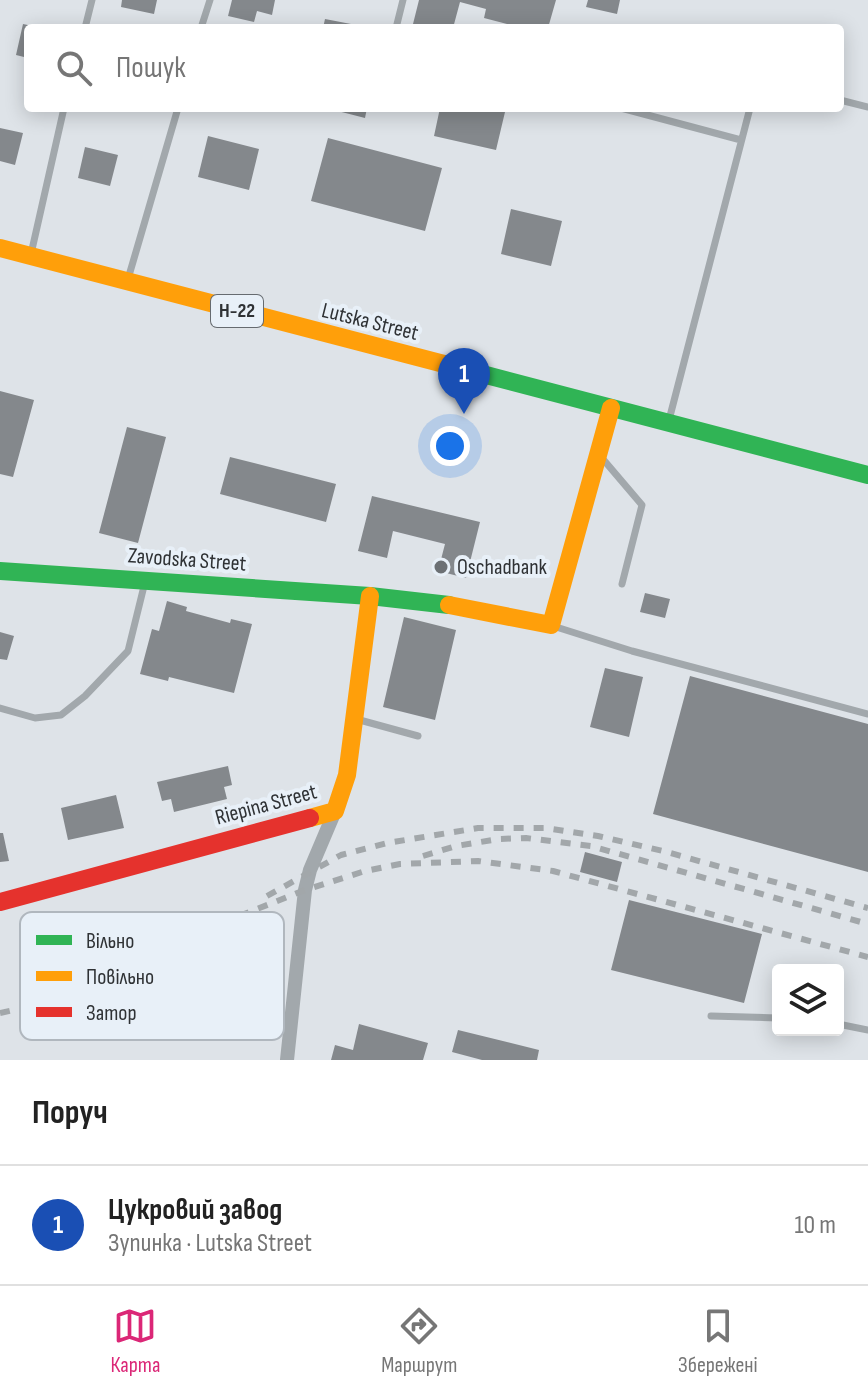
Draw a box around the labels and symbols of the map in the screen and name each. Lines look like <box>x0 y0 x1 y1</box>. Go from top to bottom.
road number: Н-22 <box>211 295 263 327</box>
street label: Lutska Street <box>319 297 421 347</box>
pin: 1 <box>438 348 490 414</box>
your location <box>430 426 470 466</box>
street label: Zavodska Street <box>127 542 247 578</box>
place label: Oschadbank <box>457 554 548 581</box>
marker: Oschadbank <box>432 558 450 576</box>
street label: Riepina Street <box>212 778 320 832</box>
legend <box>20 912 284 1040</box>
text: Вільно <box>86 928 134 955</box>
text: Повільно <box>86 964 154 991</box>
text: Затор <box>86 1000 137 1027</box>

